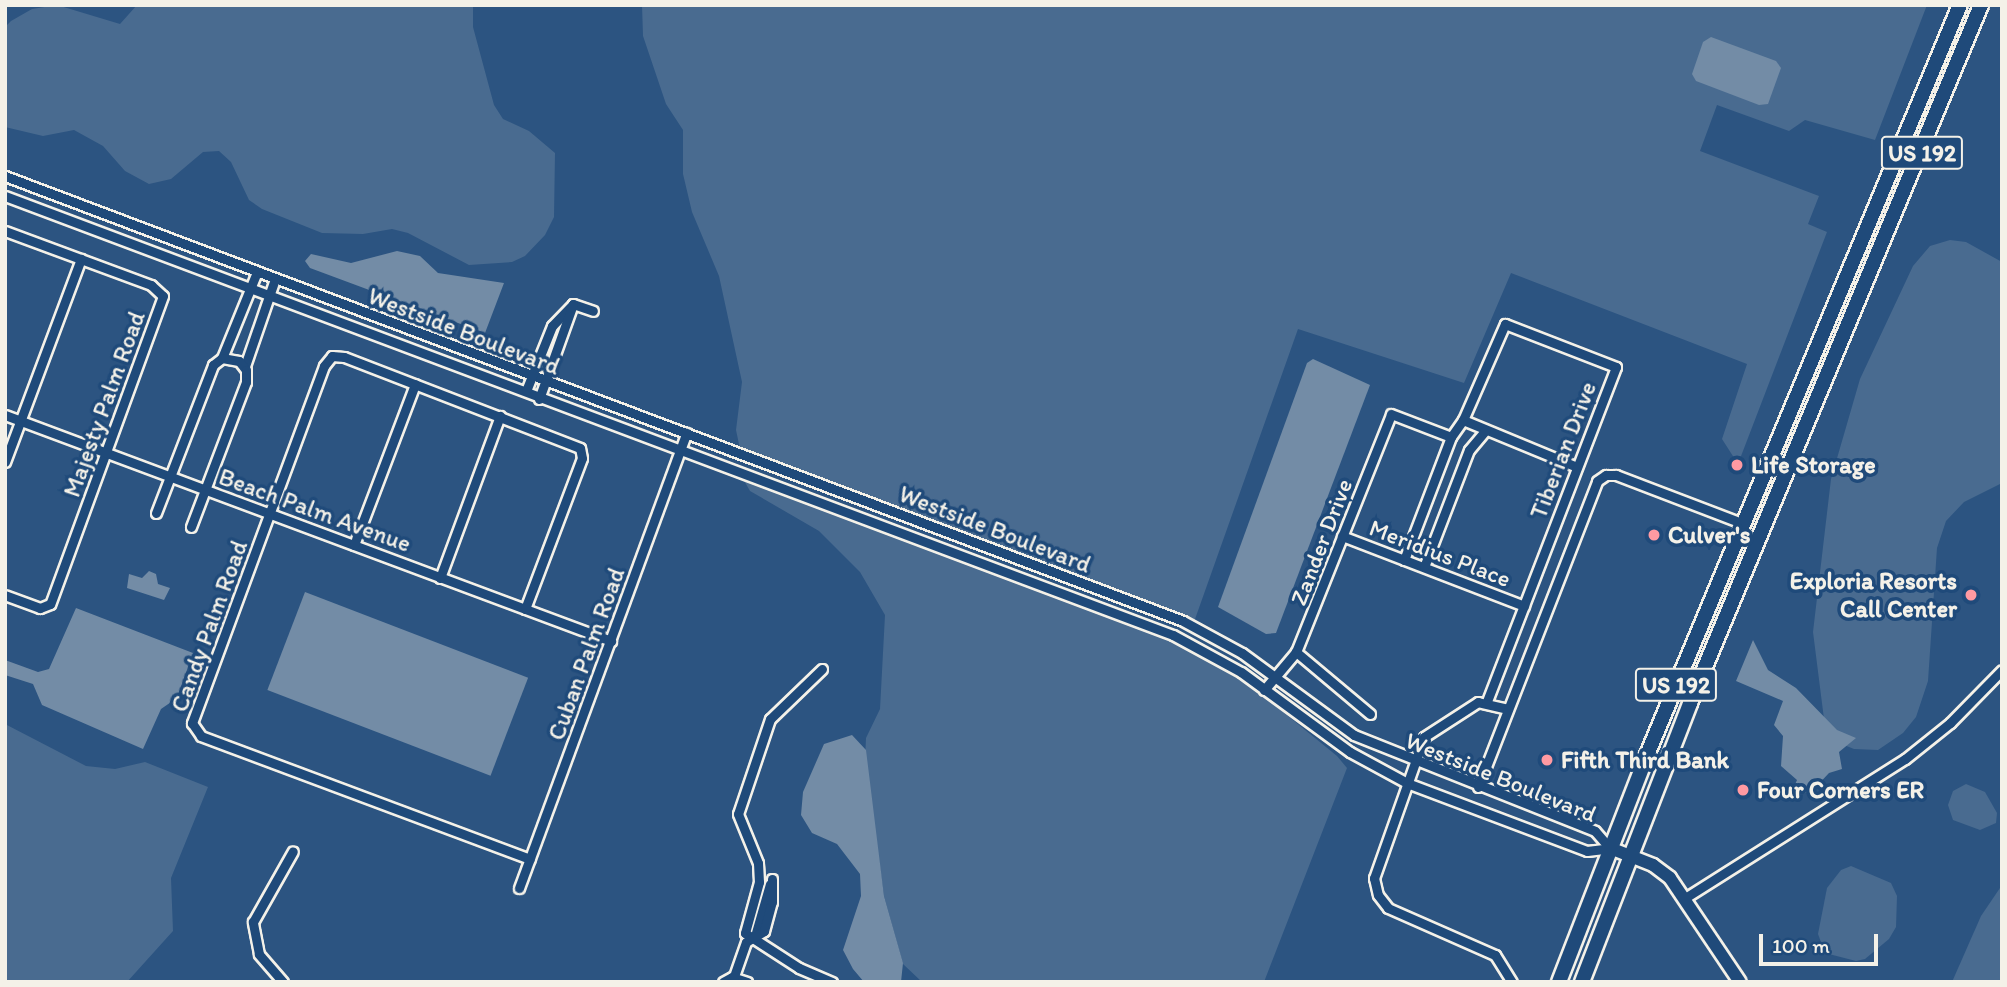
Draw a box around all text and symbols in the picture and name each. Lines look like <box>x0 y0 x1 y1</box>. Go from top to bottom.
road number: US 192 <box>1880 134 1964 172</box>
street label: Westside Boulevard <box>364 281 564 381</box>
street label: Majesty Palm Road <box>57 308 151 500</box>
street label: Tiberian Drive <box>1524 378 1602 522</box>
place label: Life Storage <box>1751 451 1875 479</box>
marker: Life Storage <box>1729 457 1745 473</box>
street label: Beach Palm Avenue <box>216 462 414 558</box>
street label: Zander Drive <box>1284 475 1358 609</box>
street label: Westside Boulevard <box>895 479 1095 579</box>
street label: Meridius Place <box>1365 513 1515 593</box>
place label: Culver's <box>1668 521 1750 549</box>
marker: Culver's <box>1646 527 1662 543</box>
street label: Candy Palm Road <box>165 537 253 715</box>
street label: Cuban Palm Road <box>542 565 630 743</box>
place label: Exploria Resorts Call Center <box>1790 567 1957 623</box>
marker: Exploria Resorts Call Center <box>1963 587 1979 603</box>
road number: US 192 <box>1634 666 1718 705</box>
street label: Westside Boulevard <box>1401 726 1601 828</box>
place label: Fifth Third Bank <box>1561 746 1729 774</box>
marker: Fifth Third Bank <box>1539 752 1555 768</box>
place label: Four Corners ER <box>1757 776 1924 804</box>
marker: Four Corners ER <box>1735 782 1751 798</box>
scale bar <box>1762 920 1881 964</box>
text: 100 m <box>1772 933 1830 958</box>

